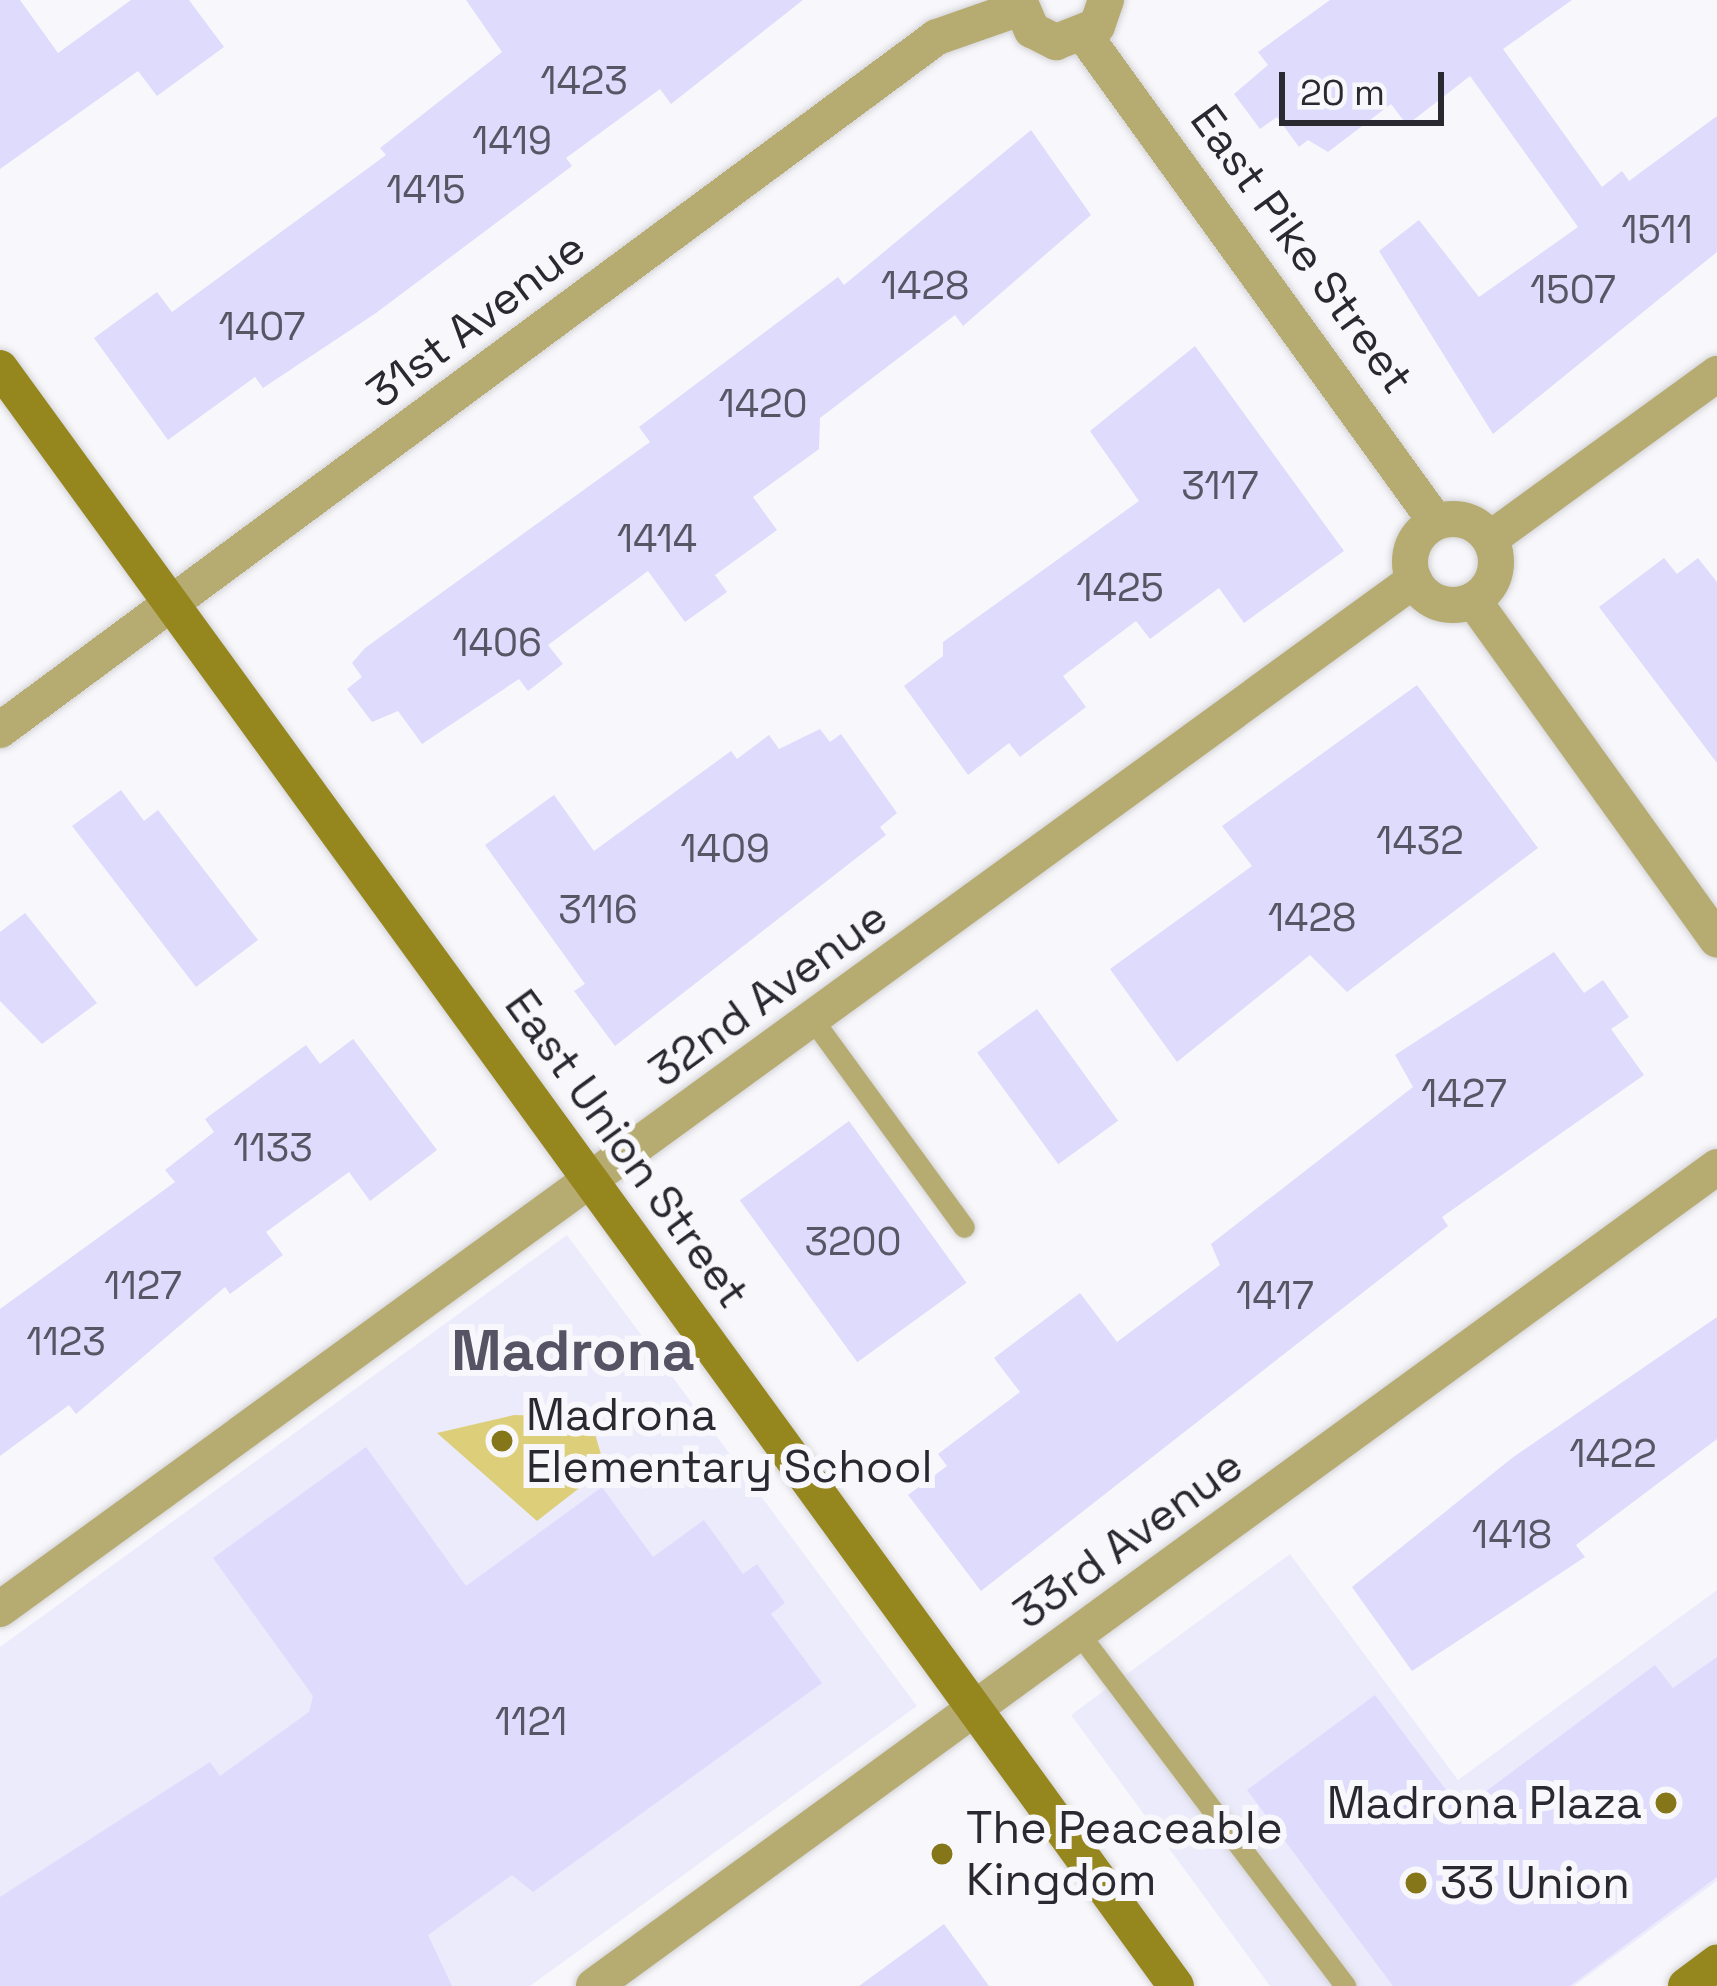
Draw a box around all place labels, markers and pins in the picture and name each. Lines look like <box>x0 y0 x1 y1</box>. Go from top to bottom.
place label: Madrona Elementary School <box>526 1388 933 1494</box>
marker: Madrona Elementary School <box>489 1428 515 1454</box>
place label: Madrona Plaza <box>1327 1776 1642 1830</box>
marker: Madrona Plaza <box>1653 1790 1679 1816</box>
place label: The Peaceable Kingdom <box>966 1801 1283 1907</box>
marker: The Peaceable Kingdom <box>929 1841 955 1867</box>
place label: 33 Union <box>1440 1856 1630 1910</box>
marker: 33 Union <box>1403 1870 1429 1896</box>

